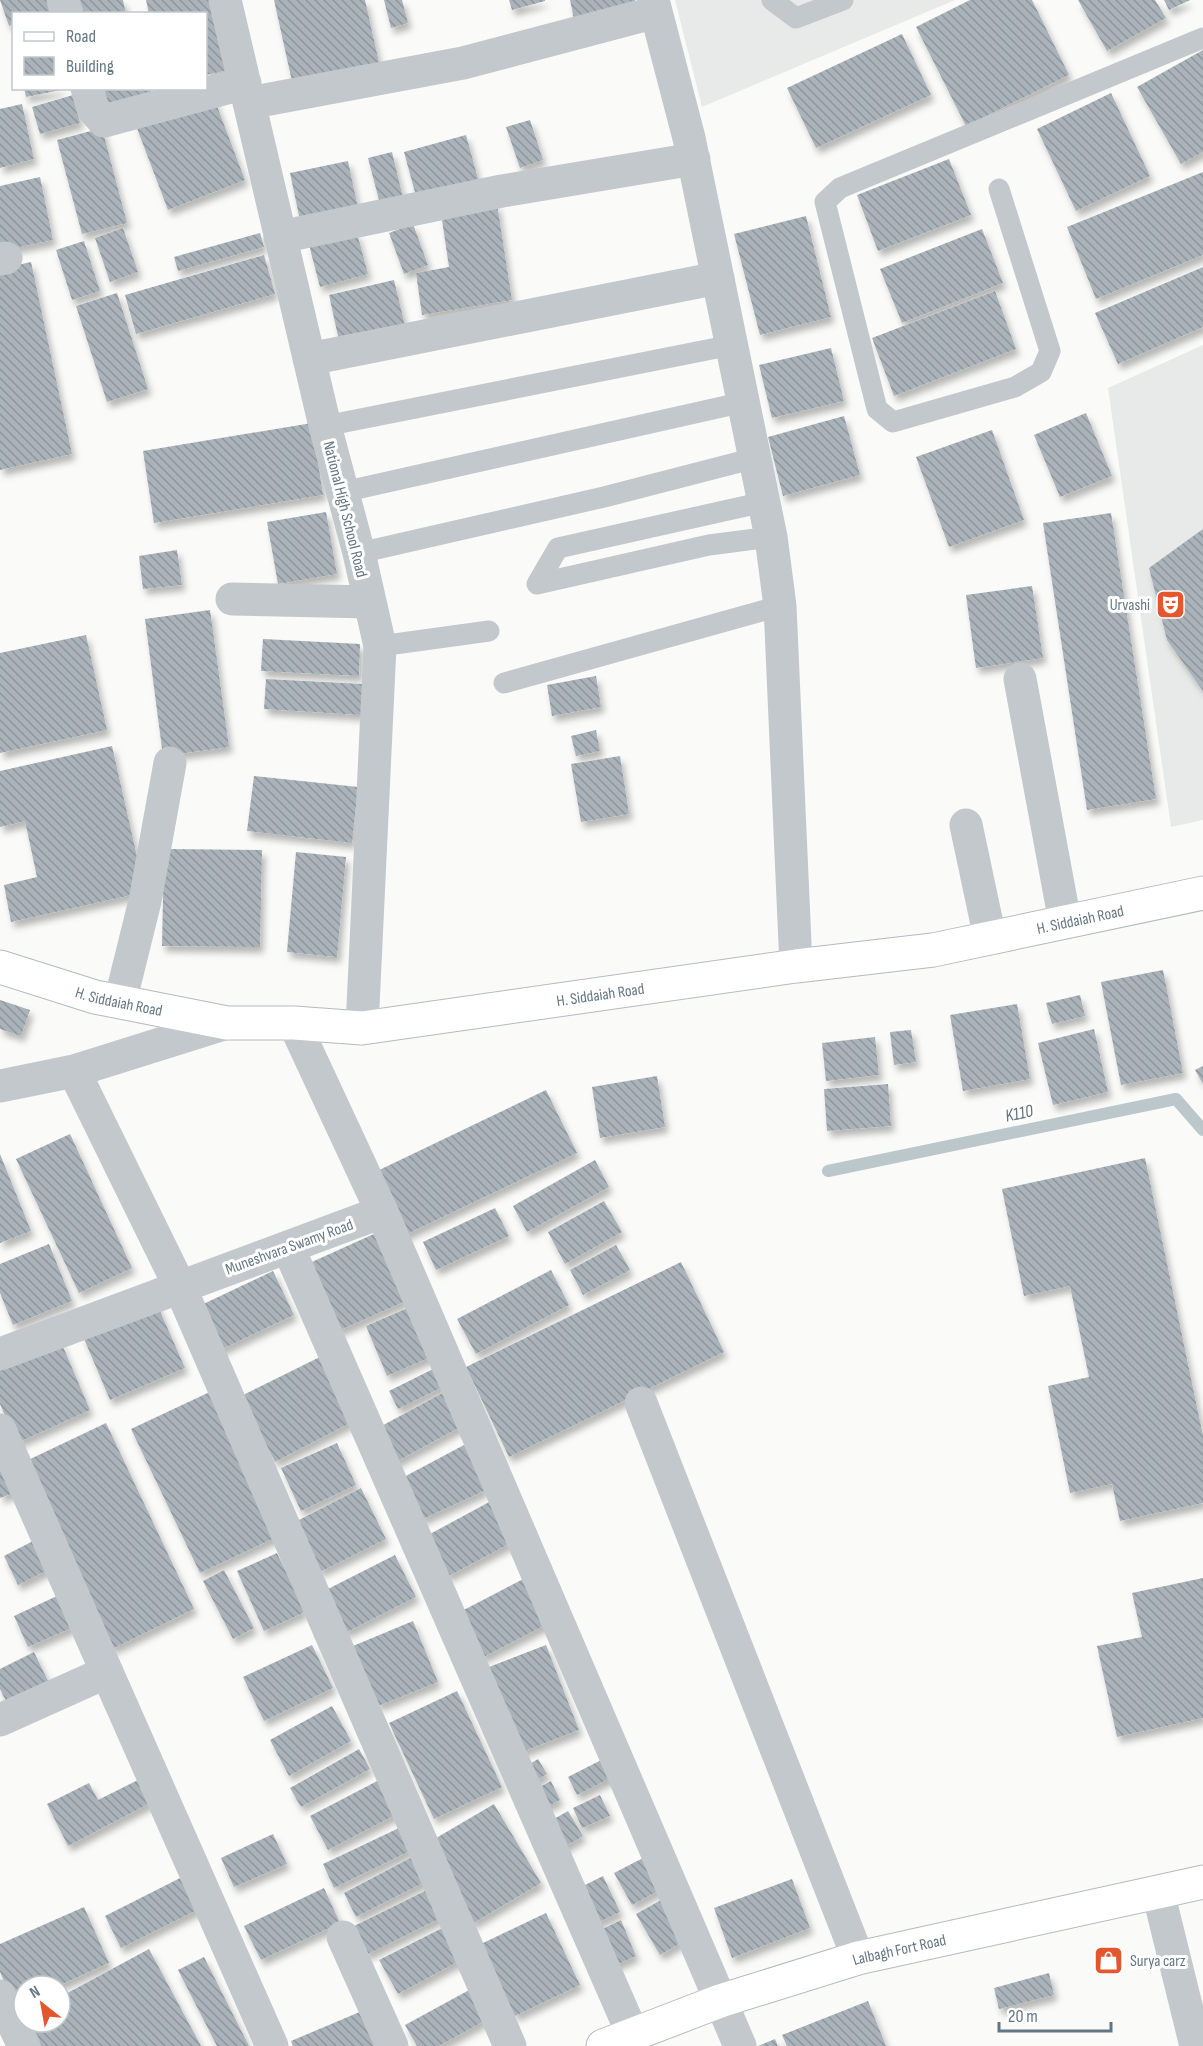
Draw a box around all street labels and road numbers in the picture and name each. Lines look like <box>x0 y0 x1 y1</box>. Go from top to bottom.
street label: National High School Road <box>318 439 371 579</box>
street label: H. Siddaiah Road <box>1035 902 1126 939</box>
street label: H. Siddaiah Road <box>555 980 646 1011</box>
street label: H. Siddaiah Road <box>73 983 164 1021</box>
street label: Muneshvara Swamy Road <box>223 1215 356 1279</box>
street label: Lalbagh Fort Road <box>850 1931 948 1970</box>

